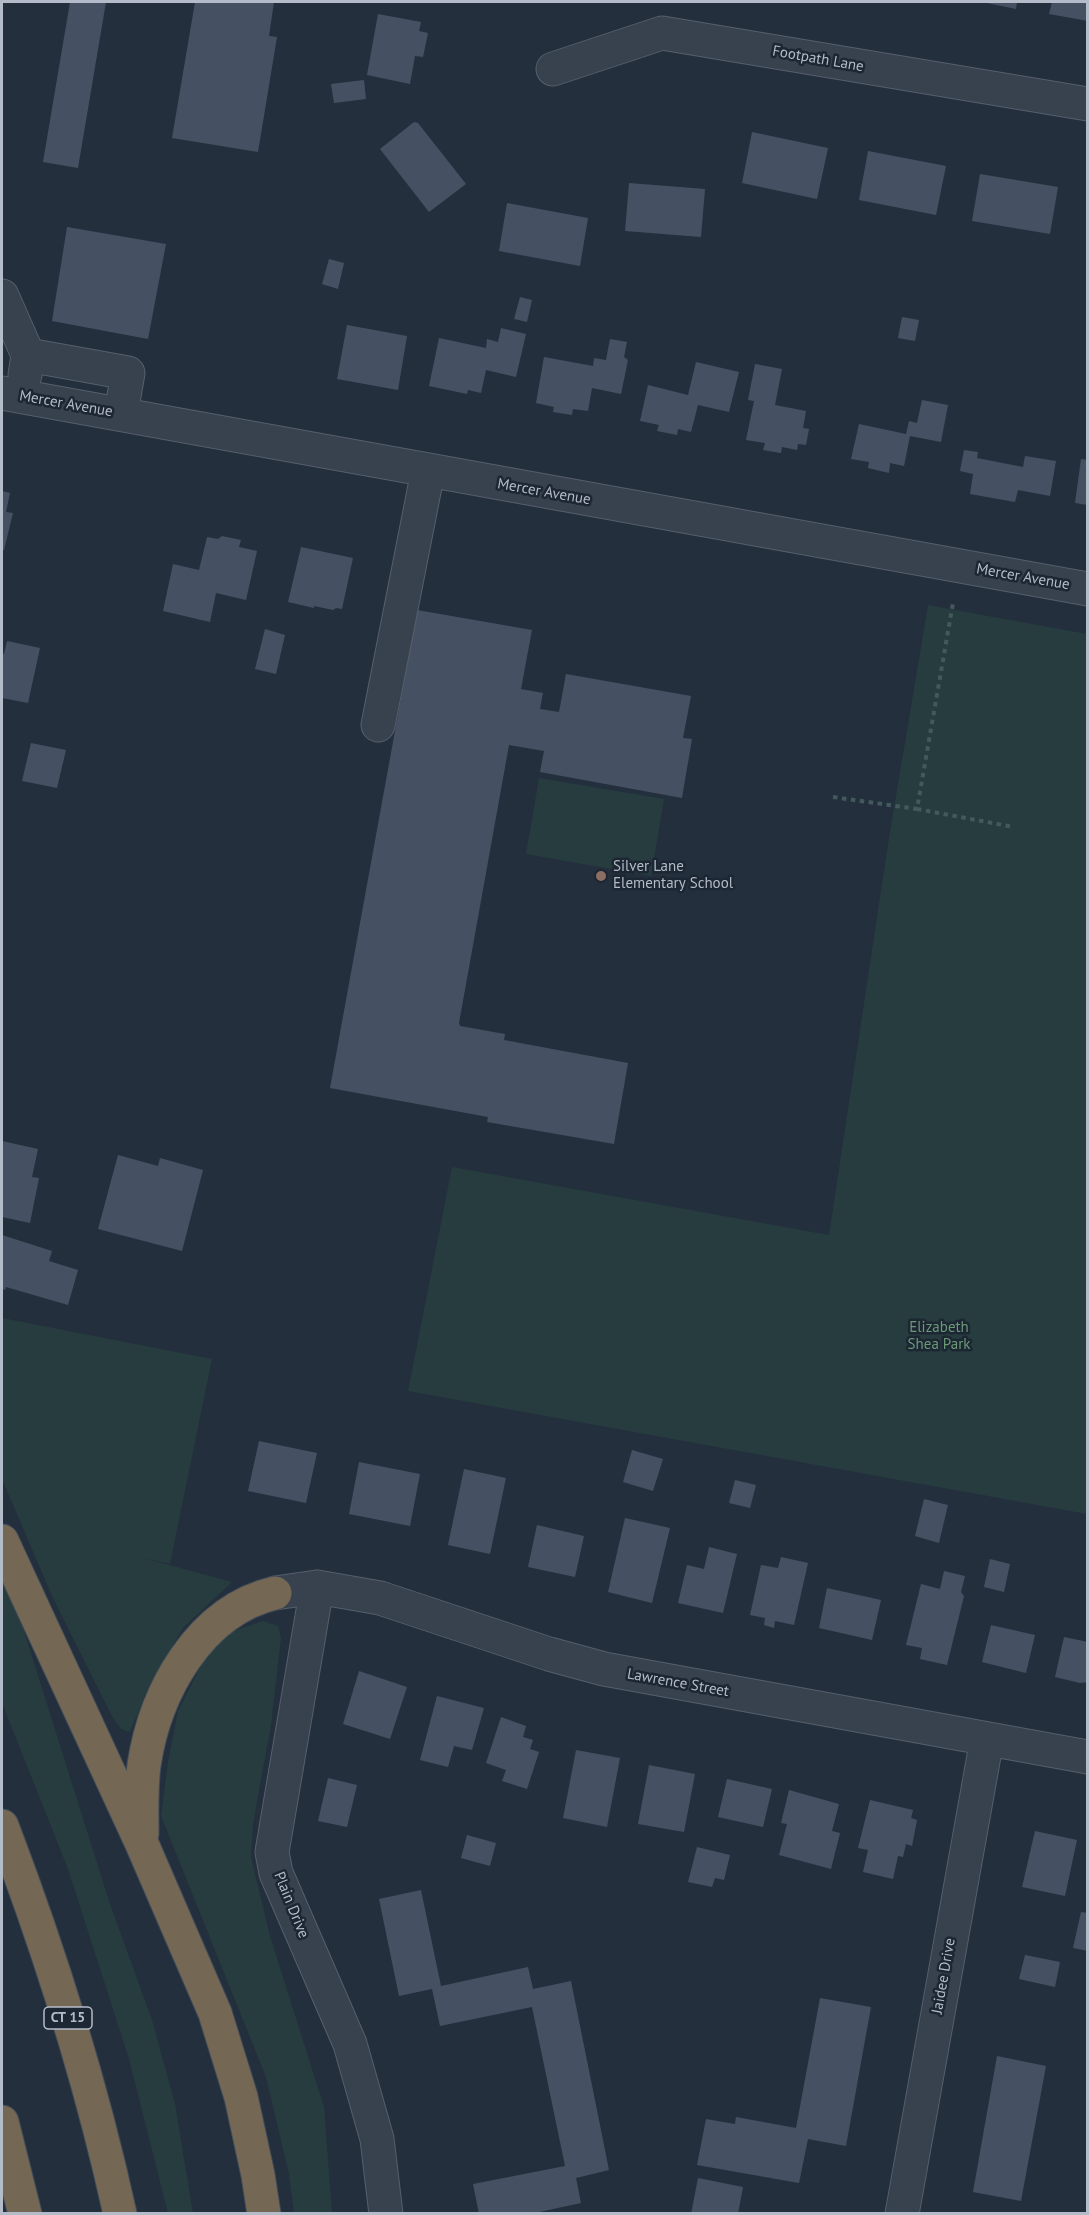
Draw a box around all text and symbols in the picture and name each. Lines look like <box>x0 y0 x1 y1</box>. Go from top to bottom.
street label: Footpath Lane <box>771 42 865 76</box>
street label: Mercer Avenue <box>18 387 114 421</box>
street label: Mercer Avenue <box>496 475 592 509</box>
street label: Mercer Avenue <box>975 560 1071 594</box>
place label: Silver Lane Elementary School <box>613 858 733 893</box>
marker: Silver Lane Elementary School <box>594 869 608 883</box>
park label: Elizabeth Shea Park <box>908 1319 970 1354</box>
street label: Lawrence Street <box>626 1665 730 1701</box>
street label: Plain Drive <box>270 1869 312 1941</box>
street label: Jaidee Drive <box>928 1937 960 2015</box>
road number: CT 15 <box>44 2007 92 2029</box>

